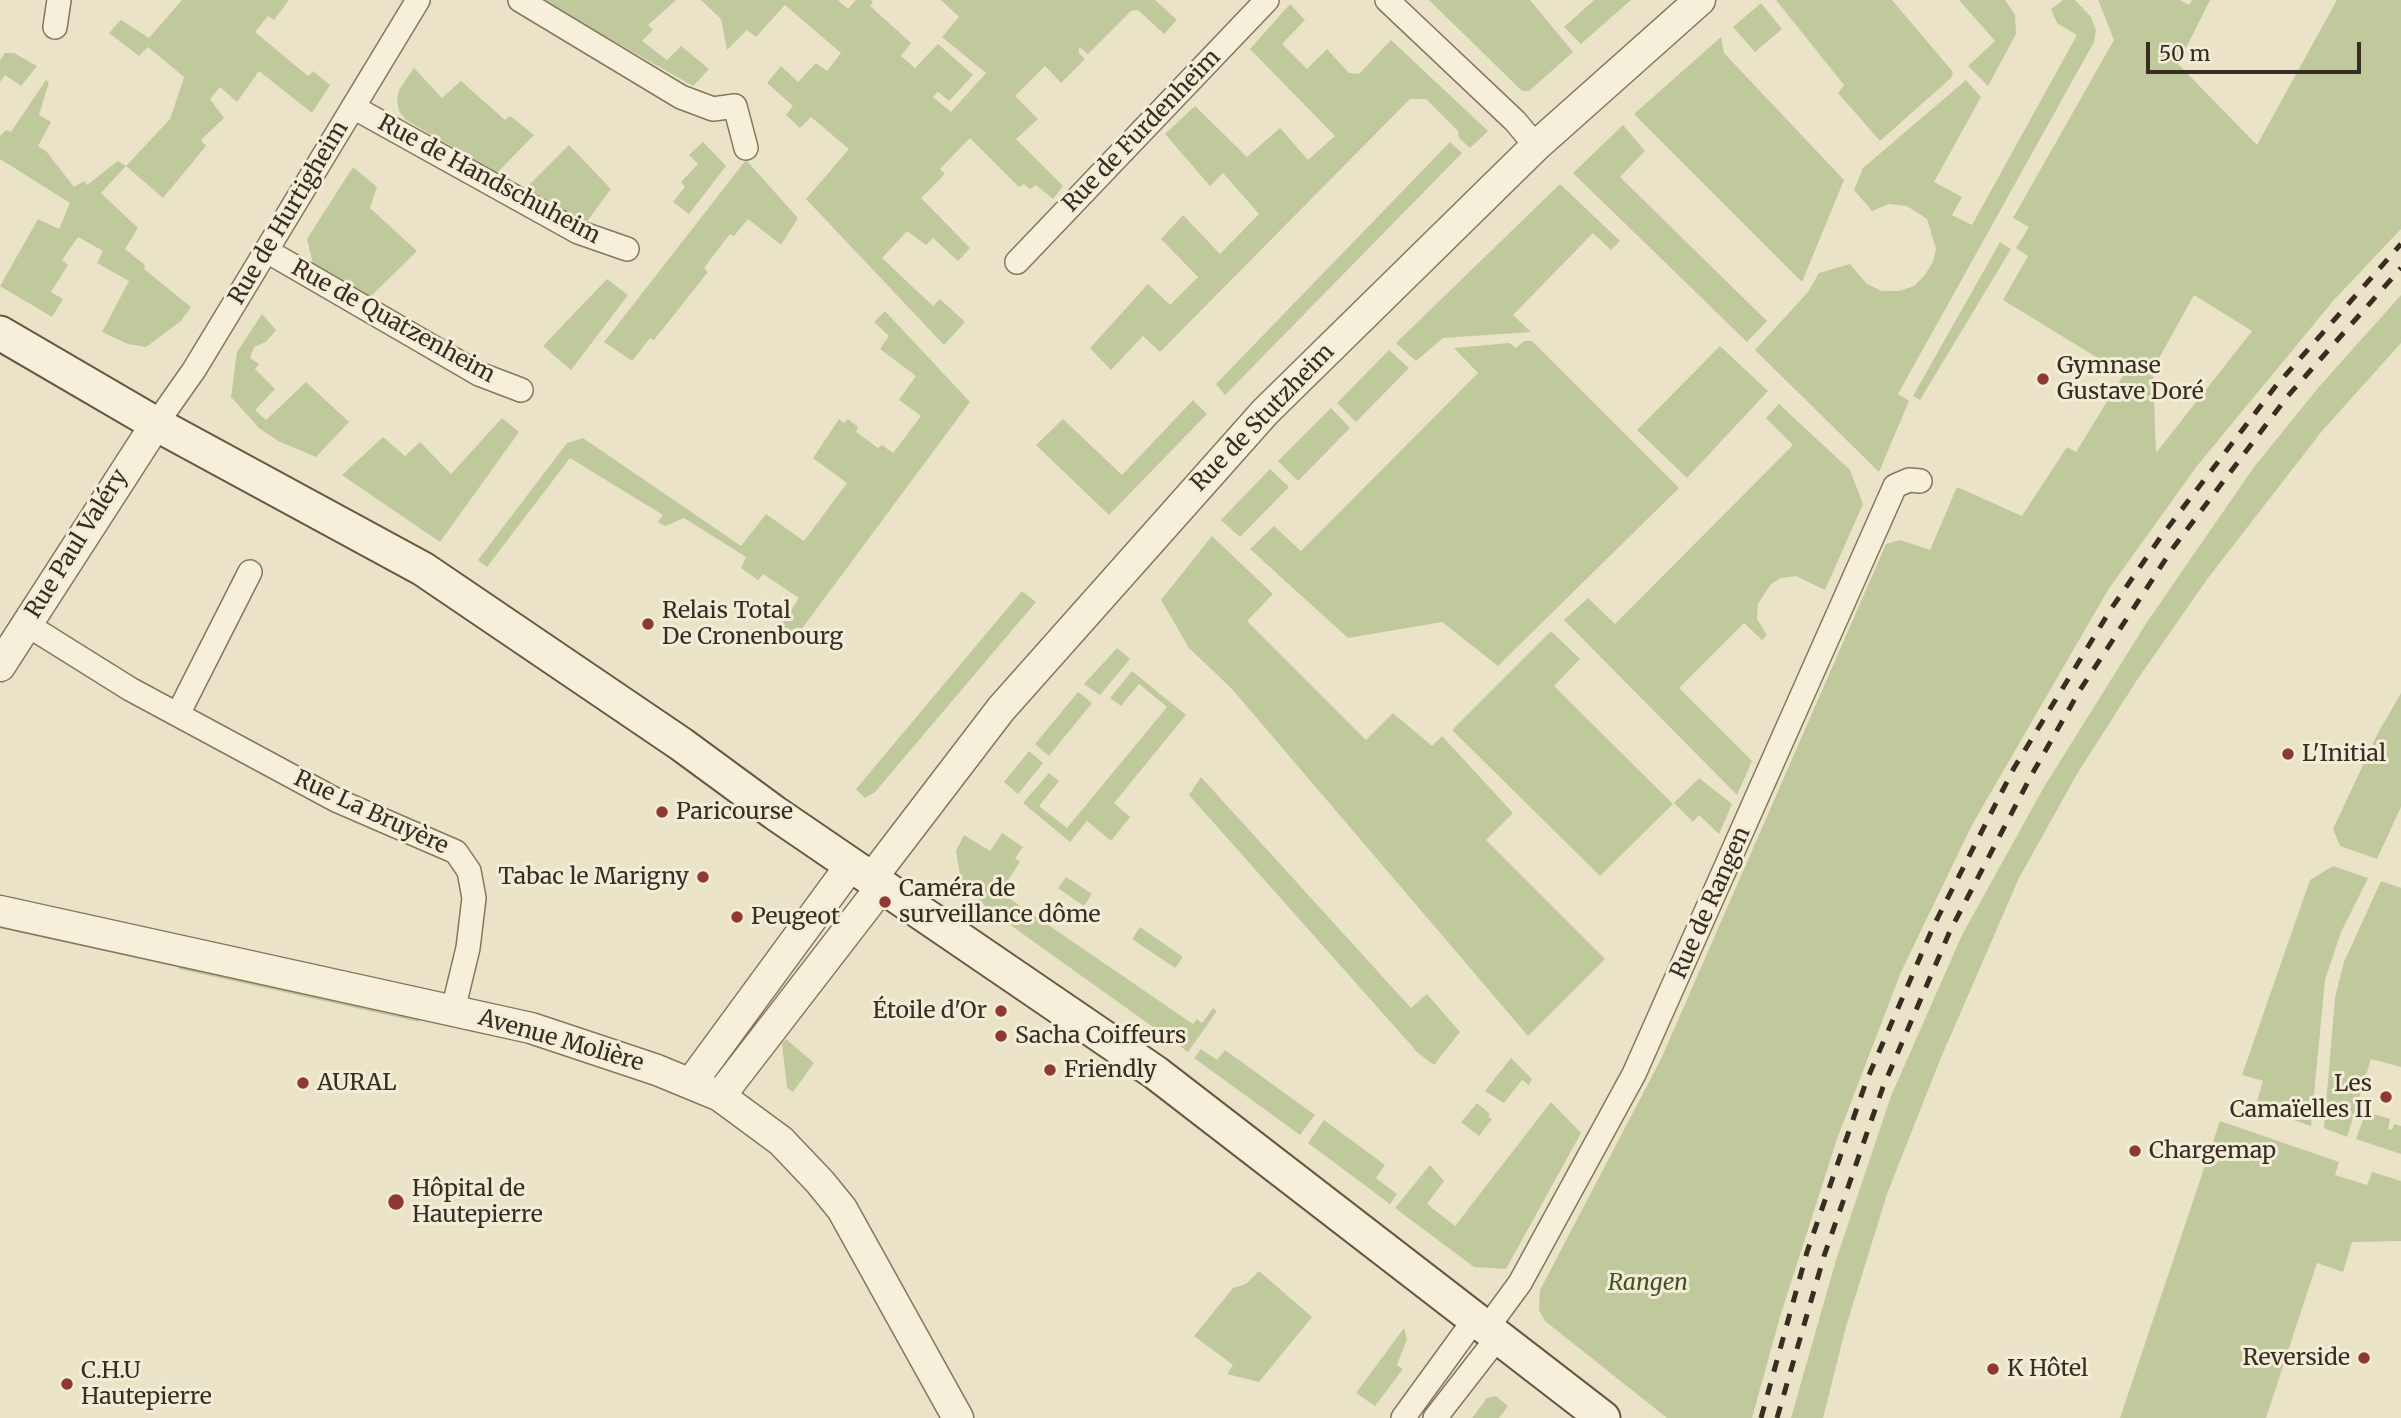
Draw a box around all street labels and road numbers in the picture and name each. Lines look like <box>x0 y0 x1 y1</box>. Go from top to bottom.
street label: Rue de Furdenheim <box>1057 44 1227 218</box>
street label: Rue de Handschuheim <box>373 110 605 250</box>
street label: Rue de Hurtigheim <box>223 116 355 310</box>
street label: Rue de Quatzenheim <box>286 255 500 389</box>
street label: Rue de Stutzheim <box>1186 338 1340 498</box>
street label: Rue Paul Valéry <box>20 464 134 624</box>
street label: Rue La Bruyère <box>289 765 453 861</box>
street label: Rue de Rangen <box>1665 823 1757 983</box>
street label: Avenue Molière <box>475 1004 647 1078</box>

